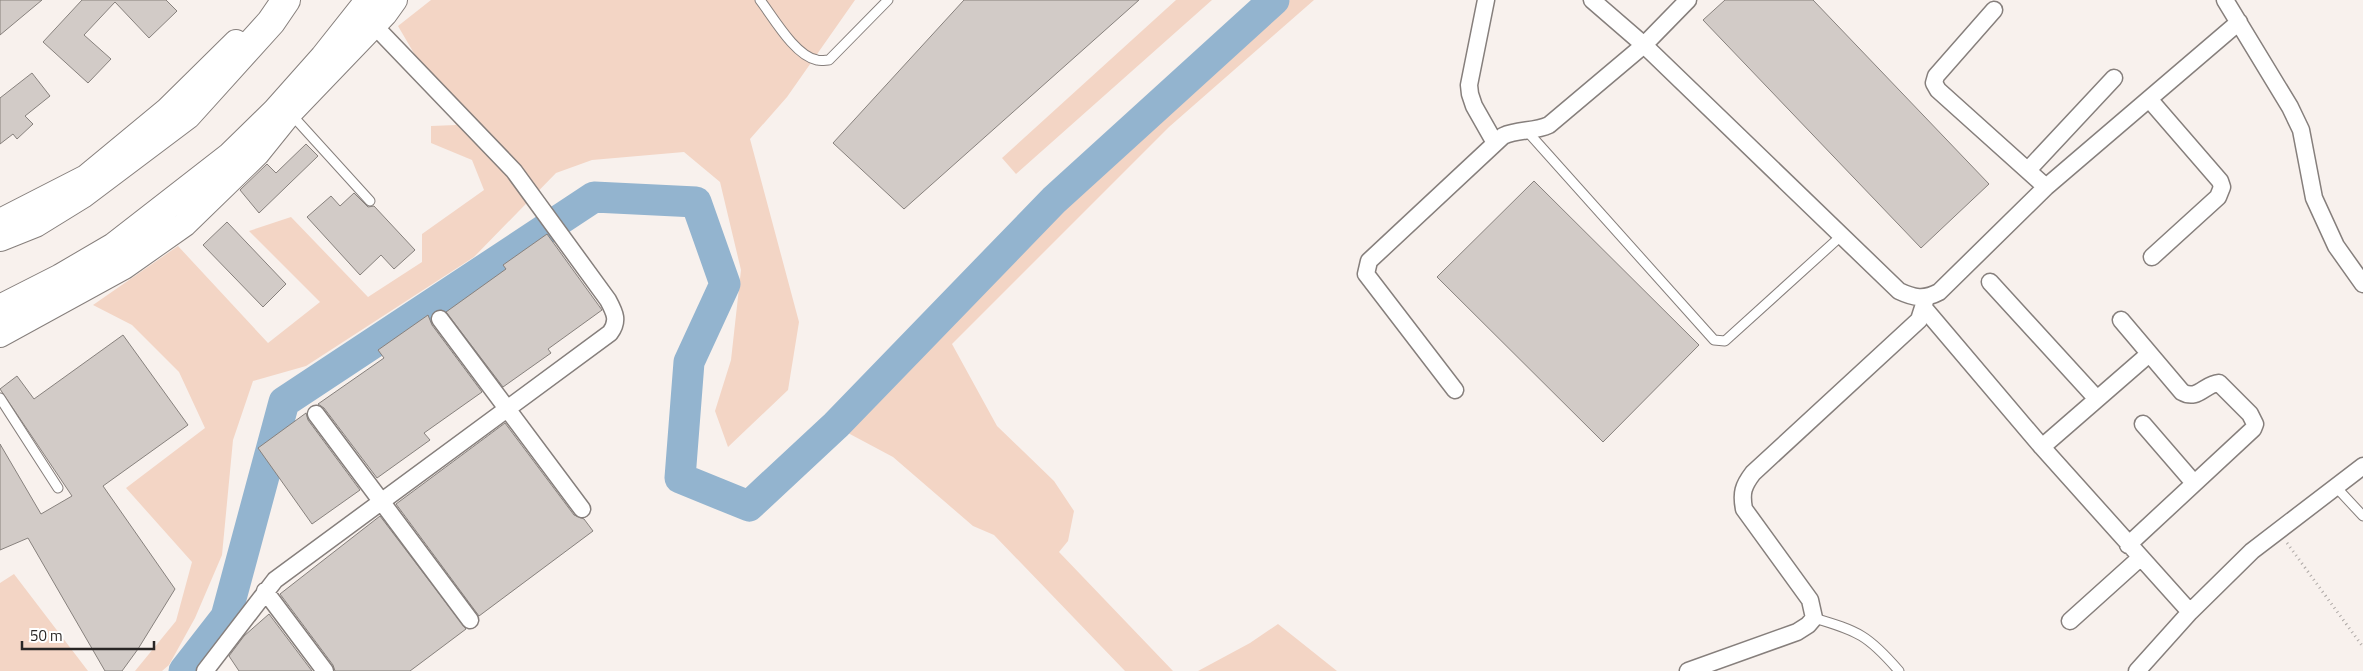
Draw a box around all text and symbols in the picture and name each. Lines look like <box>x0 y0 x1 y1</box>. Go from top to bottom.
scale bar <box>22 618 155 650</box>
text: 50 m <box>30 624 63 647</box>

